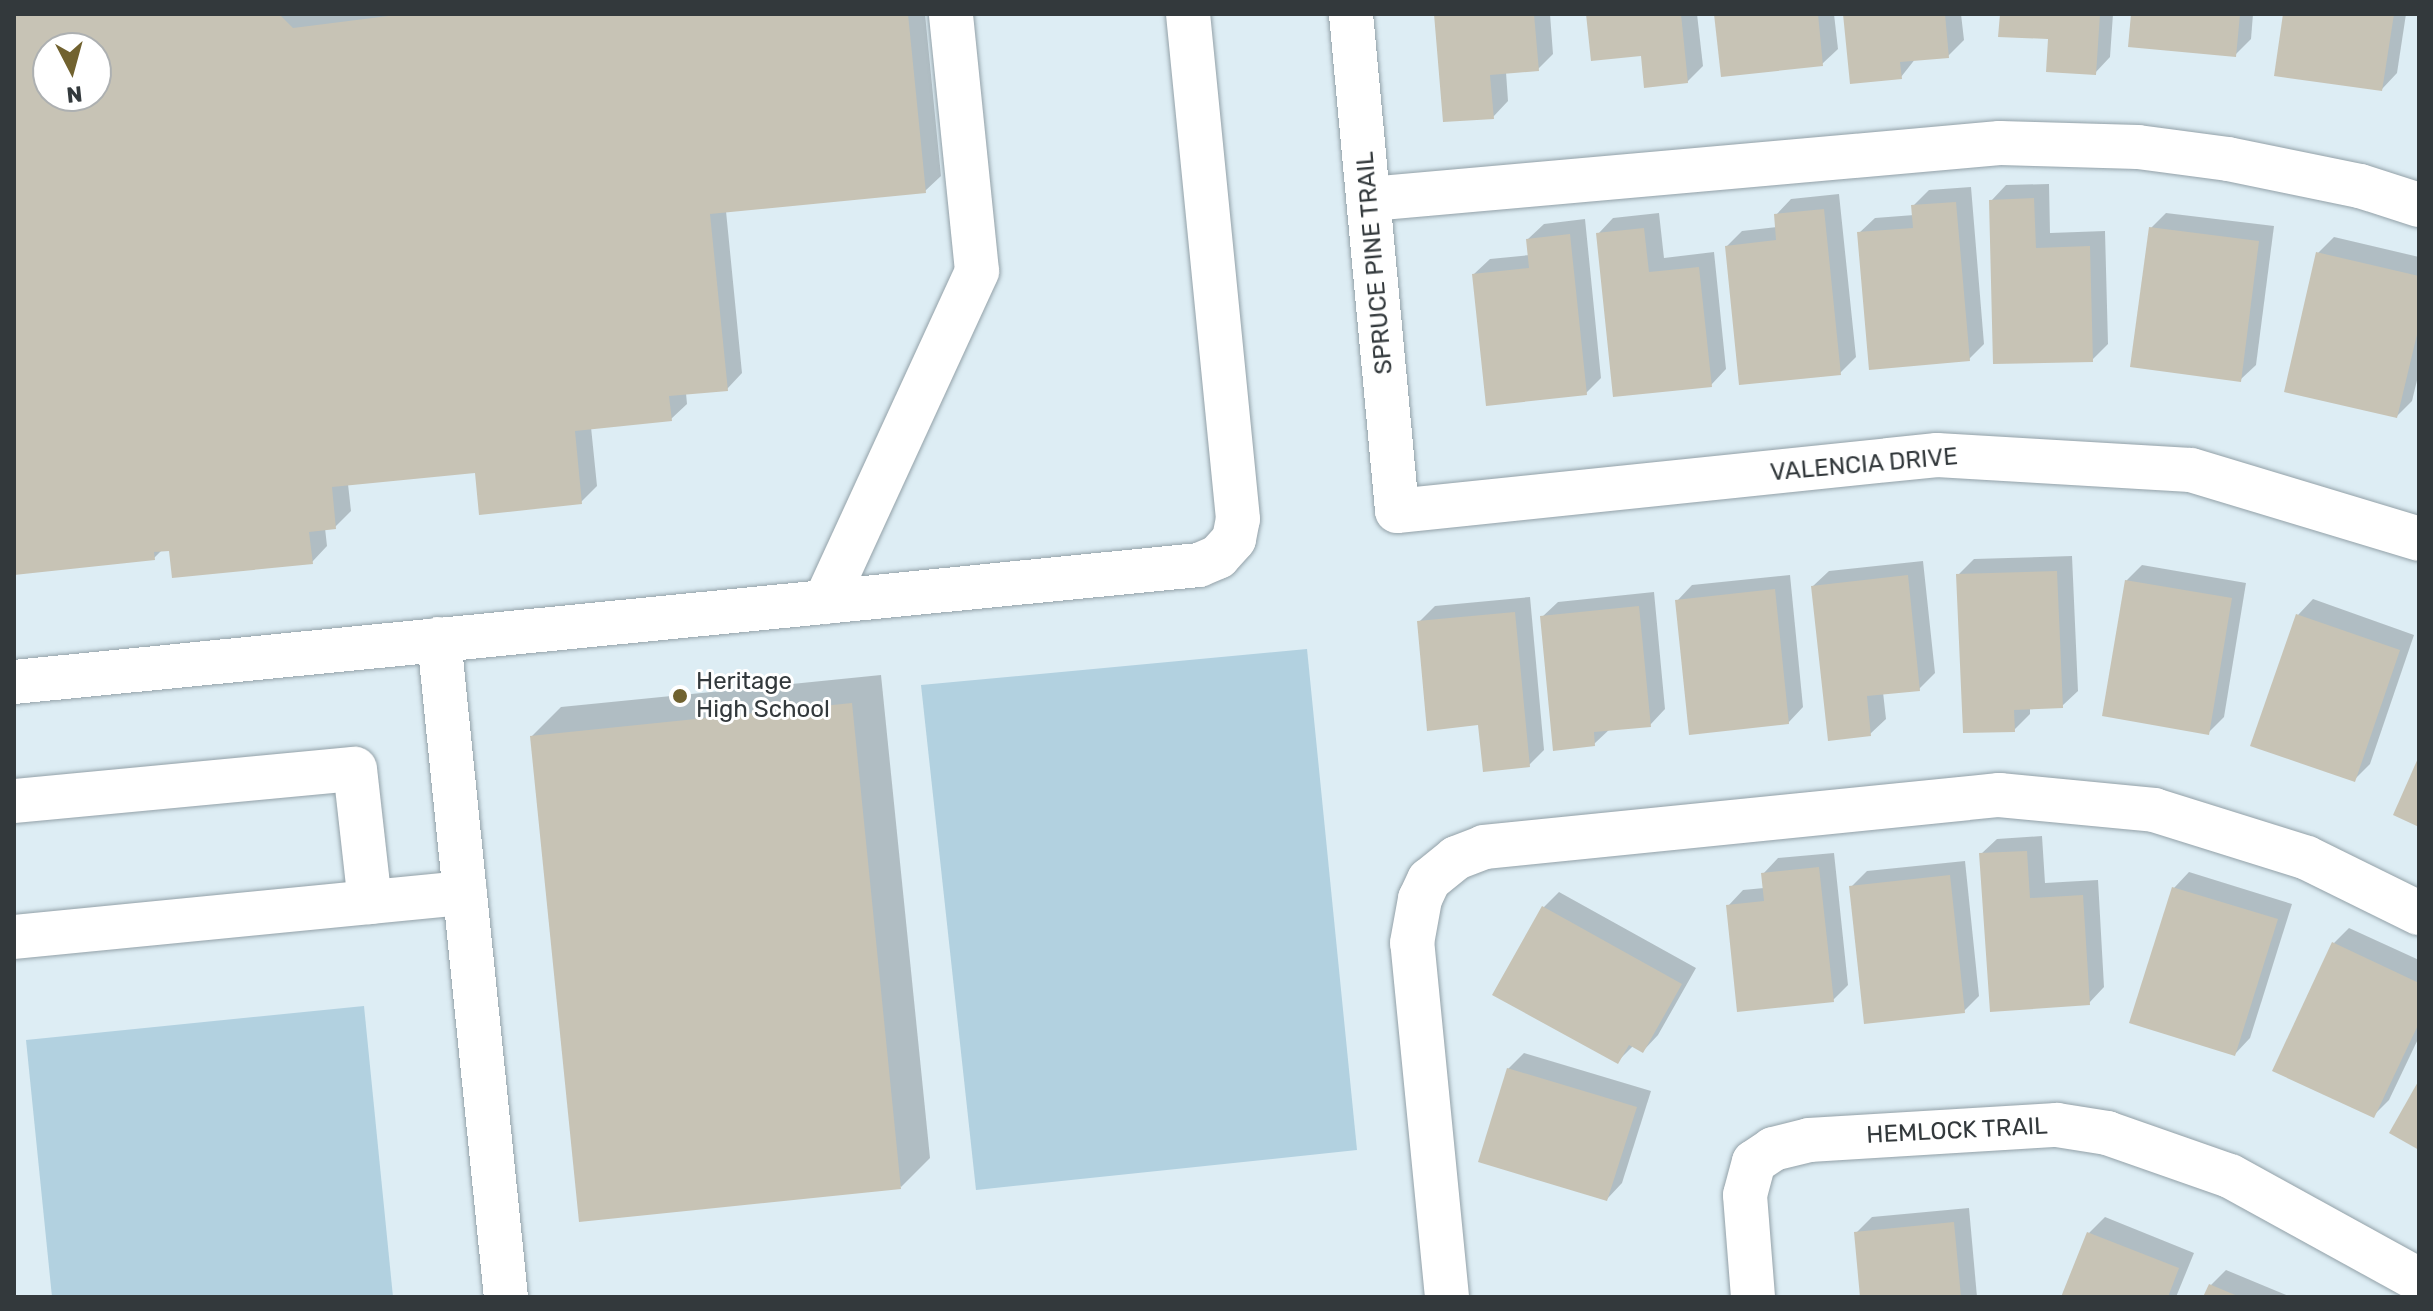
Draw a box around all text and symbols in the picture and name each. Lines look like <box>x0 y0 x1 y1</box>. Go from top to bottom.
north arrow <box>32 32 112 112</box>
text: N <box>65 80 84 109</box>
street label: SPRUCE PINE TRAIL <box>1351 150 1399 376</box>
street label: VALENCIA DRIVE <box>1769 442 1959 488</box>
place label: Heritage High School <box>696 668 830 724</box>
marker: Heritage High School <box>671 687 689 705</box>
street label: HEMLOCK TRAIL <box>1865 1112 2049 1150</box>

